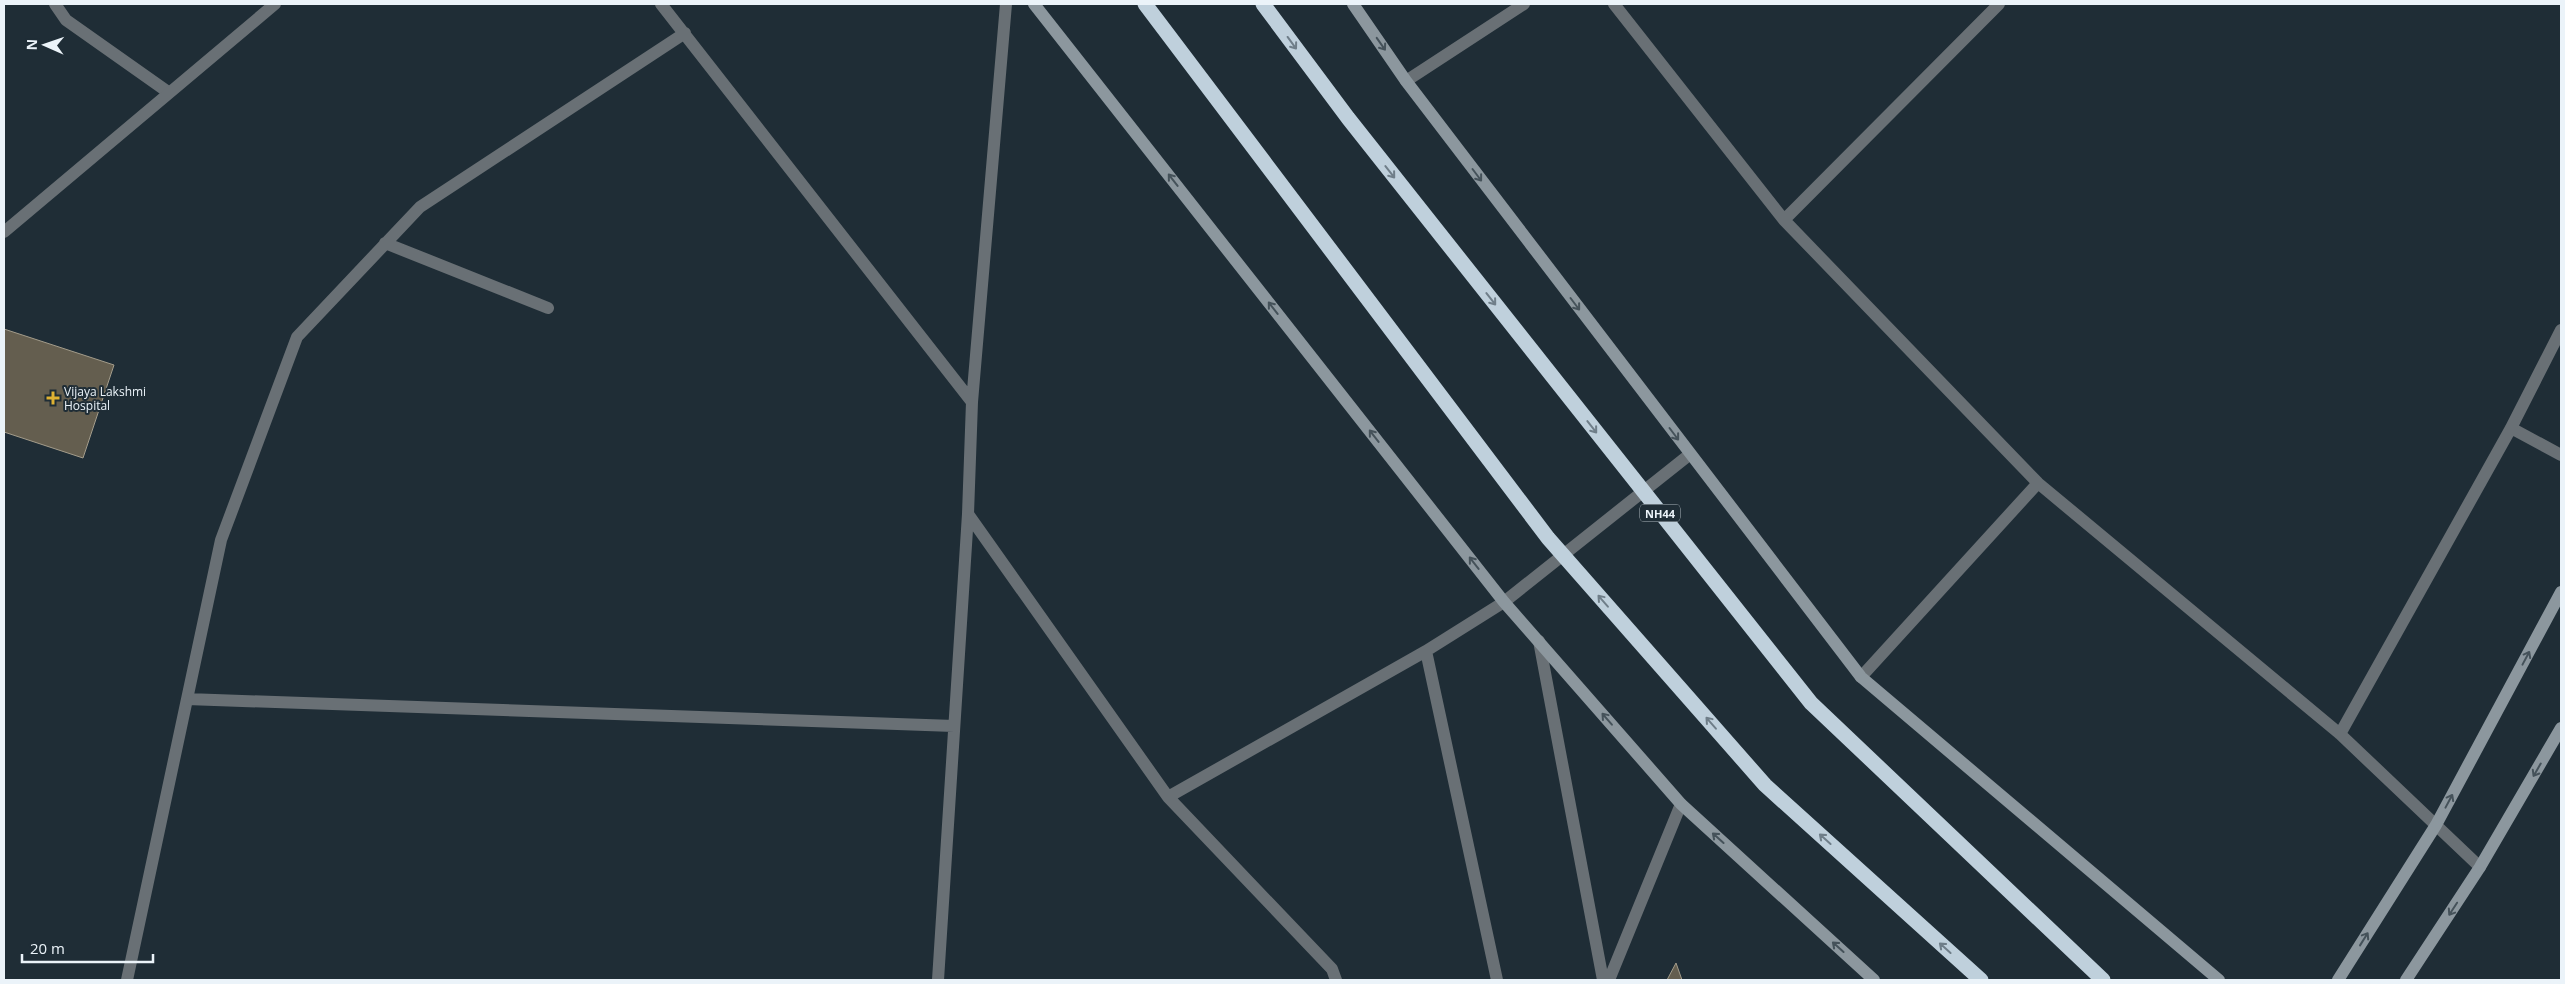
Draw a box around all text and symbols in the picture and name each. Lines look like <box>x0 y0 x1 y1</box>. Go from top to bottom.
north arrow <box>20 20 70 70</box>
one-way arrow <box>1287 36 1297 50</box>
one-way arrow <box>1376 37 1386 51</box>
text: N <box>22 39 41 51</box>
one-way arrow <box>1385 165 1396 178</box>
one-way arrow <box>1472 168 1483 181</box>
one-way arrow <box>1167 174 1178 187</box>
one-way arrow <box>1486 293 1497 306</box>
one-way arrow <box>1570 297 1581 310</box>
one-way arrow <box>1268 302 1279 315</box>
place label: Vijaya Lakshmi Hospital <box>64 383 146 414</box>
marker: Vijaya Lakshmi Hospital <box>46 391 60 405</box>
one-way arrow <box>1587 420 1598 433</box>
one-way arrow <box>1668 427 1679 440</box>
one-way arrow <box>1368 430 1379 443</box>
road number: NH44 <box>1640 504 1680 522</box>
one-way arrow <box>1469 557 1480 570</box>
one-way arrow <box>1598 595 1609 608</box>
one-way arrow <box>2521 650 2531 665</box>
one-way arrow <box>1602 713 1613 726</box>
one-way arrow <box>1705 717 1716 730</box>
one-way arrow <box>2531 762 2541 776</box>
one-way arrow <box>2444 793 2454 808</box>
one-way arrow <box>1711 832 1724 844</box>
one-way arrow <box>1818 833 1831 845</box>
one-way arrow <box>2448 902 2458 916</box>
scale bar <box>22 932 154 964</box>
one-way arrow <box>2358 932 2369 946</box>
text: 20 m <box>30 938 65 958</box>
one-way arrow <box>1831 941 1844 953</box>
one-way arrow <box>1939 942 1952 953</box>

